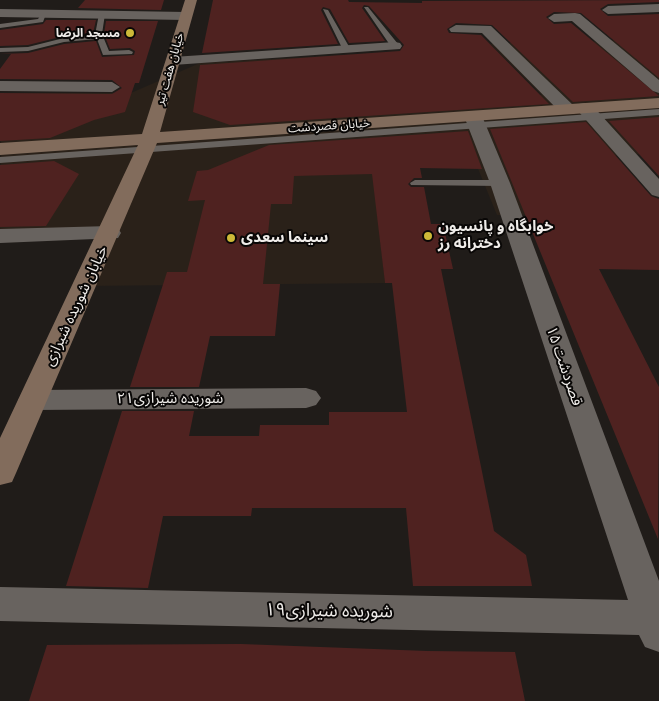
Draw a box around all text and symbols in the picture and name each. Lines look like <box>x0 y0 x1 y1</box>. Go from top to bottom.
place label: مسجد الرضا <box>56 26 120 40</box>
marker: مسجد الرضا <box>124 27 136 39</box>
street label: خیابان هفت تیر <box>153 31 187 107</box>
street label: خیابان قصردشت <box>287 116 371 136</box>
place label: خوابگاه و پانسیون دخترانه رز <box>438 218 554 253</box>
place label: سینما سعدی <box>241 229 328 247</box>
marker: خوابگاه و پانسیون دخترانه رز <box>422 230 434 242</box>
marker: سینما سعدی <box>225 232 237 244</box>
street label: خیابان شوریده شیرازی <box>40 243 112 369</box>
street label: قصردشت ۱۵ <box>542 324 586 408</box>
street label: شوریده شیرازی۲۱ <box>117 390 223 408</box>
street label: شوریده شیرازی۱۹ <box>265 599 393 623</box>

